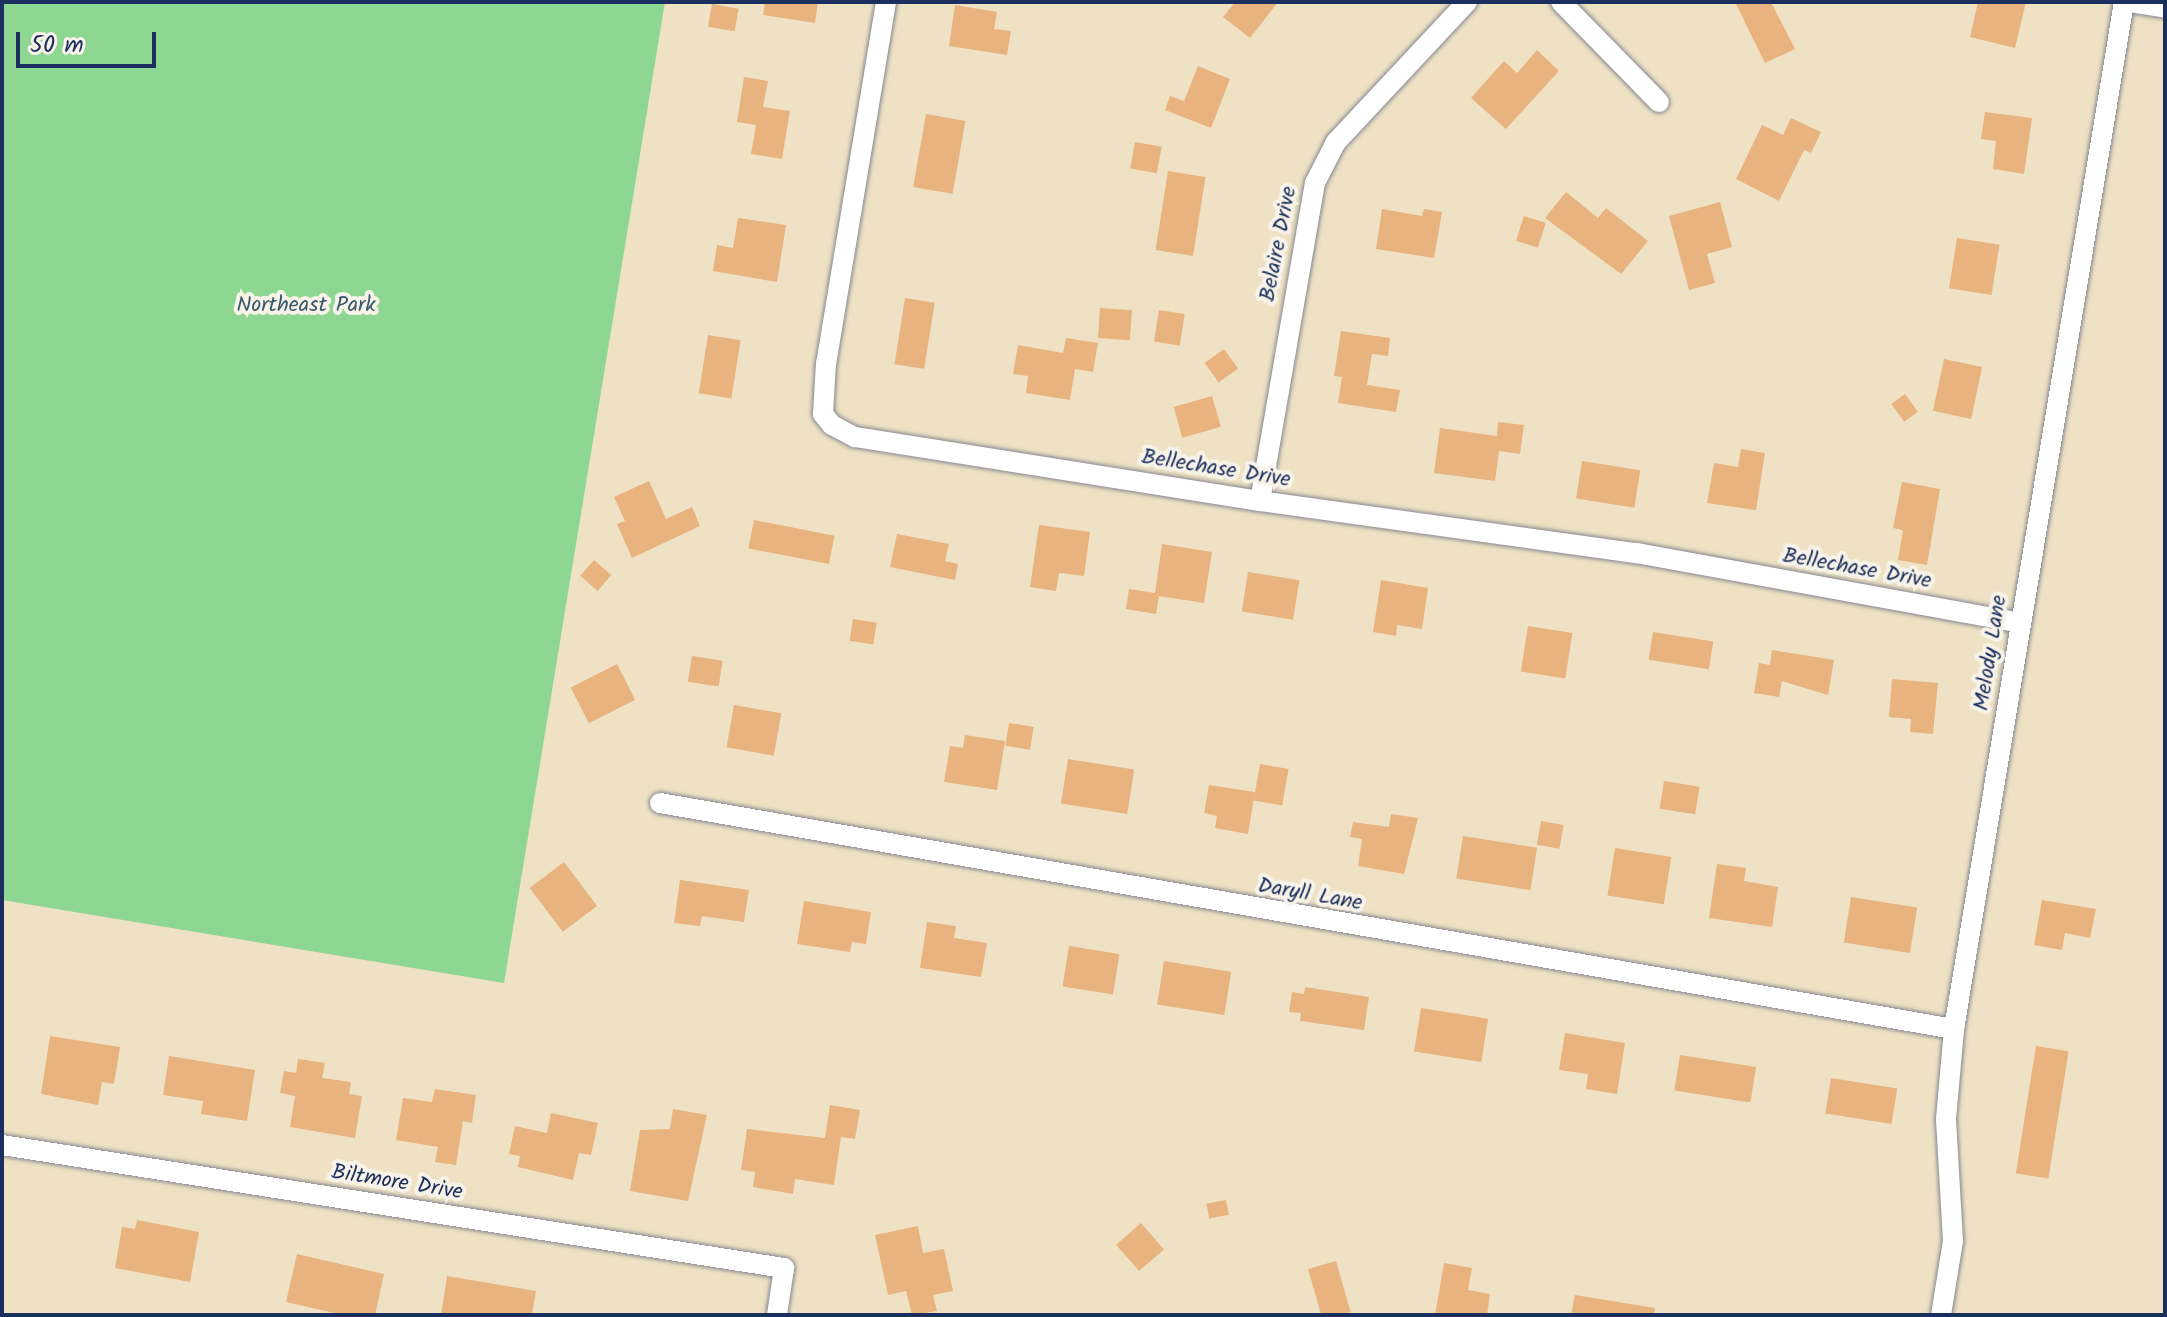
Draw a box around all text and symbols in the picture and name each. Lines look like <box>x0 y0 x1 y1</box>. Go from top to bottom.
scale bar <box>20 16 160 66</box>
text: 50 m <box>30 26 84 65</box>
street label: Belaire Drive <box>1255 184 1303 304</box>
park label: Northeast Park <box>236 293 376 319</box>
street label: Bellechase Drive <box>1140 444 1292 494</box>
street label: Bellechase Drive <box>1781 543 1933 595</box>
street label: Melody Lane <box>1969 593 2013 713</box>
street label: Daryll Lane <box>1256 873 1364 917</box>
street label: Biltmore Drive <box>329 1160 465 1206</box>

